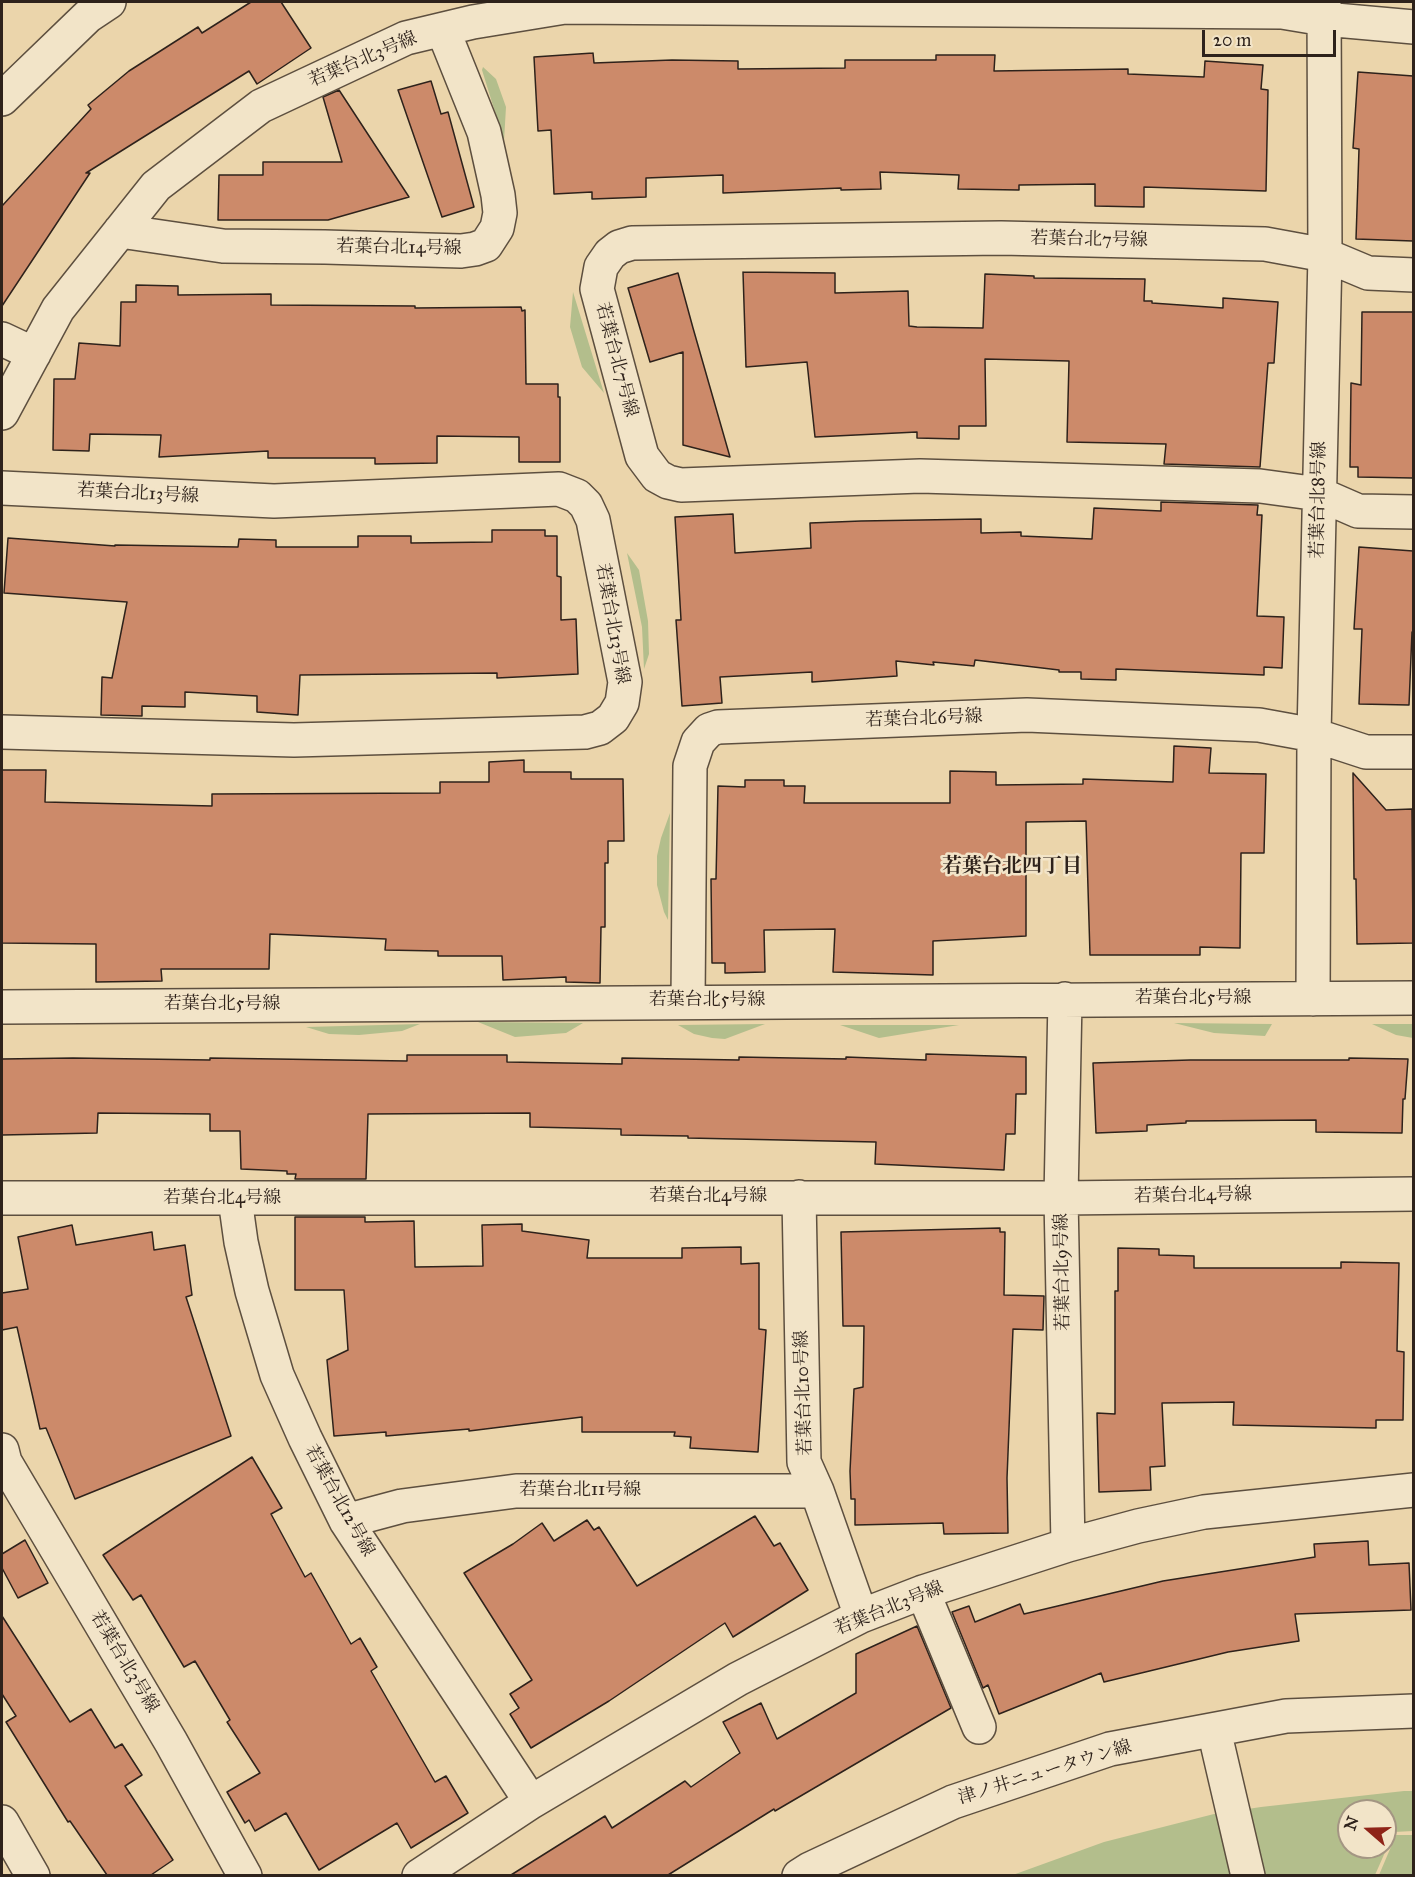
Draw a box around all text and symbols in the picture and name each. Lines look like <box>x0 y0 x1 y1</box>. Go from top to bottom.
scale bar <box>1205 18 1338 56</box>
street label: 若葉台北3号線 <box>306 28 420 92</box>
text: 20 m <box>1213 29 1251 51</box>
street label: 若葉台北7号線 <box>1030 228 1148 252</box>
street label: 若葉台北14号線 <box>336 236 462 260</box>
street label: 若葉台北7号線 <box>590 300 642 420</box>
street label: 若葉台北8号線 <box>1307 441 1331 559</box>
street label: 若葉台北13号線 <box>76 480 200 508</box>
street label: 若葉台北13号線 <box>591 562 633 686</box>
street label: 若葉台北6号線 <box>865 706 983 732</box>
district label: 若葉台北四丁目 <box>942 855 1082 879</box>
street label: 若葉台北5号線 <box>1135 988 1251 1010</box>
street label: 若葉台北5号線 <box>649 990 765 1012</box>
street label: 若葉台北5号線 <box>164 994 280 1016</box>
street label: 若葉台北4号線 <box>1134 1184 1252 1208</box>
street label: 若葉台北4号線 <box>649 1186 767 1208</box>
street label: 若葉台北4号線 <box>163 1188 281 1210</box>
street label: 若葉台北9号線 <box>1051 1213 1075 1331</box>
street label: 若葉台北10号線 <box>791 1330 817 1456</box>
street label: 若葉台北12号線 <box>299 1442 379 1560</box>
street label: 若葉台北11号線 <box>519 1480 641 1502</box>
street label: 若葉台北3号線 <box>832 1577 946 1641</box>
street label: 若葉台北3号線 <box>85 1607 163 1717</box>
street label: 津ノ井ニュータウン線 <box>956 1736 1134 1810</box>
north arrow <box>1337 1799 1397 1859</box>
text: N <box>1340 1814 1363 1833</box>

